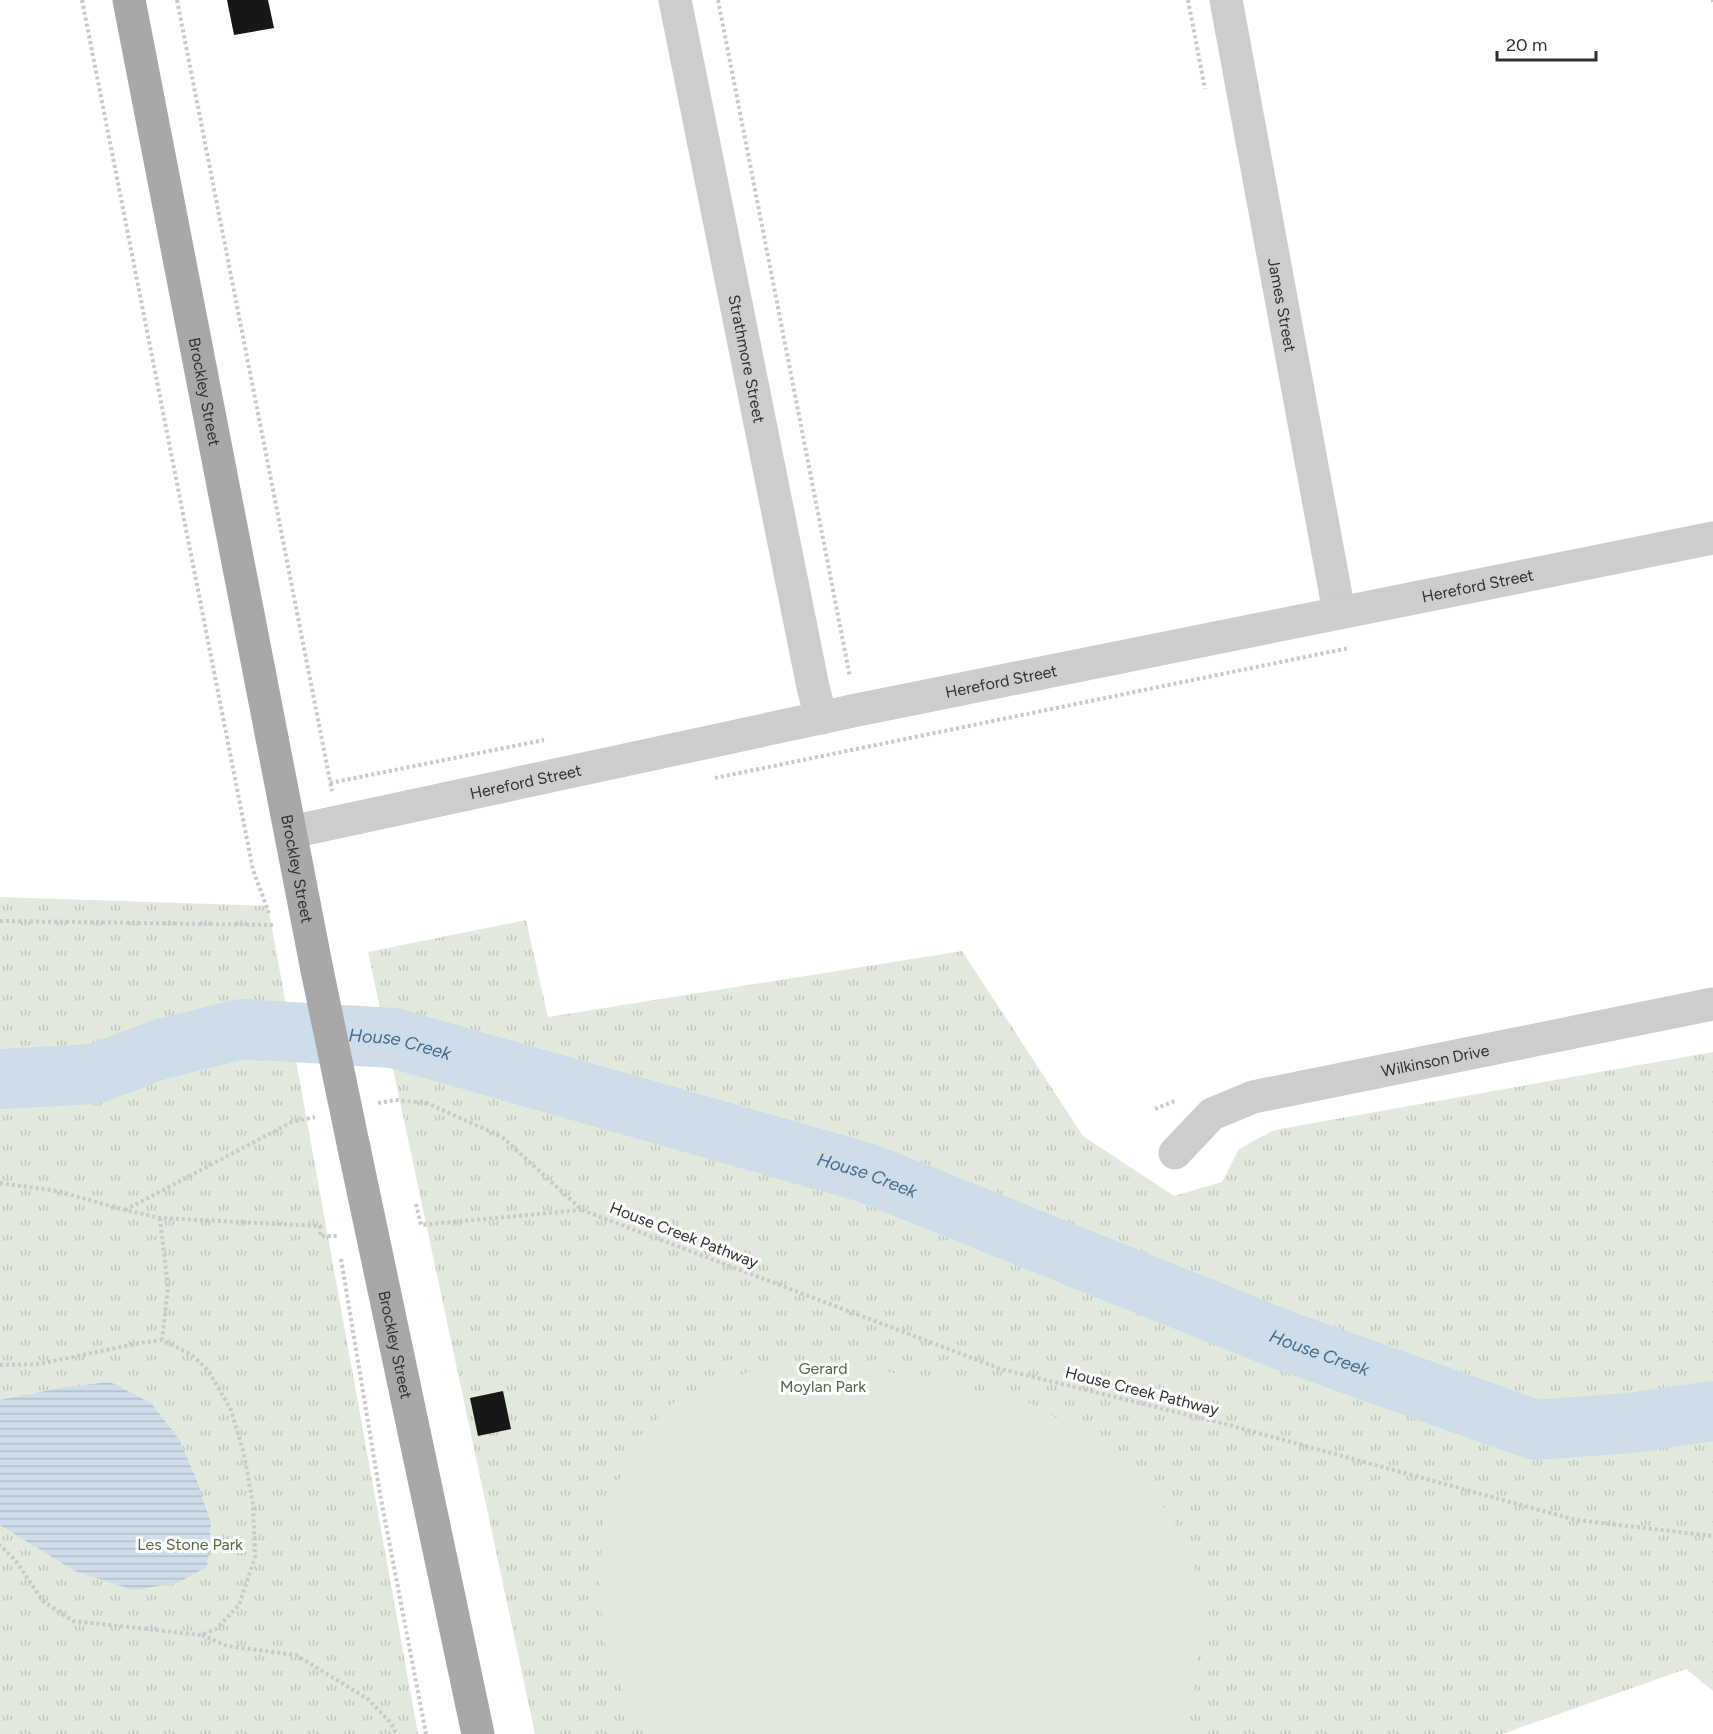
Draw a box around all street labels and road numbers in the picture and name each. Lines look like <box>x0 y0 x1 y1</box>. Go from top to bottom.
street label: James Street <box>1264 256 1300 353</box>
street label: Strathmore Street <box>725 293 769 425</box>
street label: Brockley Street <box>185 336 225 448</box>
street label: Hereford Street <box>1420 565 1535 606</box>
street label: Hereford Street <box>943 661 1059 702</box>
street label: Hereford Street <box>468 760 583 803</box>
street label: Brockley Street <box>278 813 317 925</box>
street label: Wilkinson Drive <box>1380 1040 1491 1080</box>
street label: House Creek Pathway <box>607 1198 761 1272</box>
street label: Brockley Street <box>375 1289 416 1401</box>
street label: House Creek Pathway <box>1063 1363 1221 1419</box>

